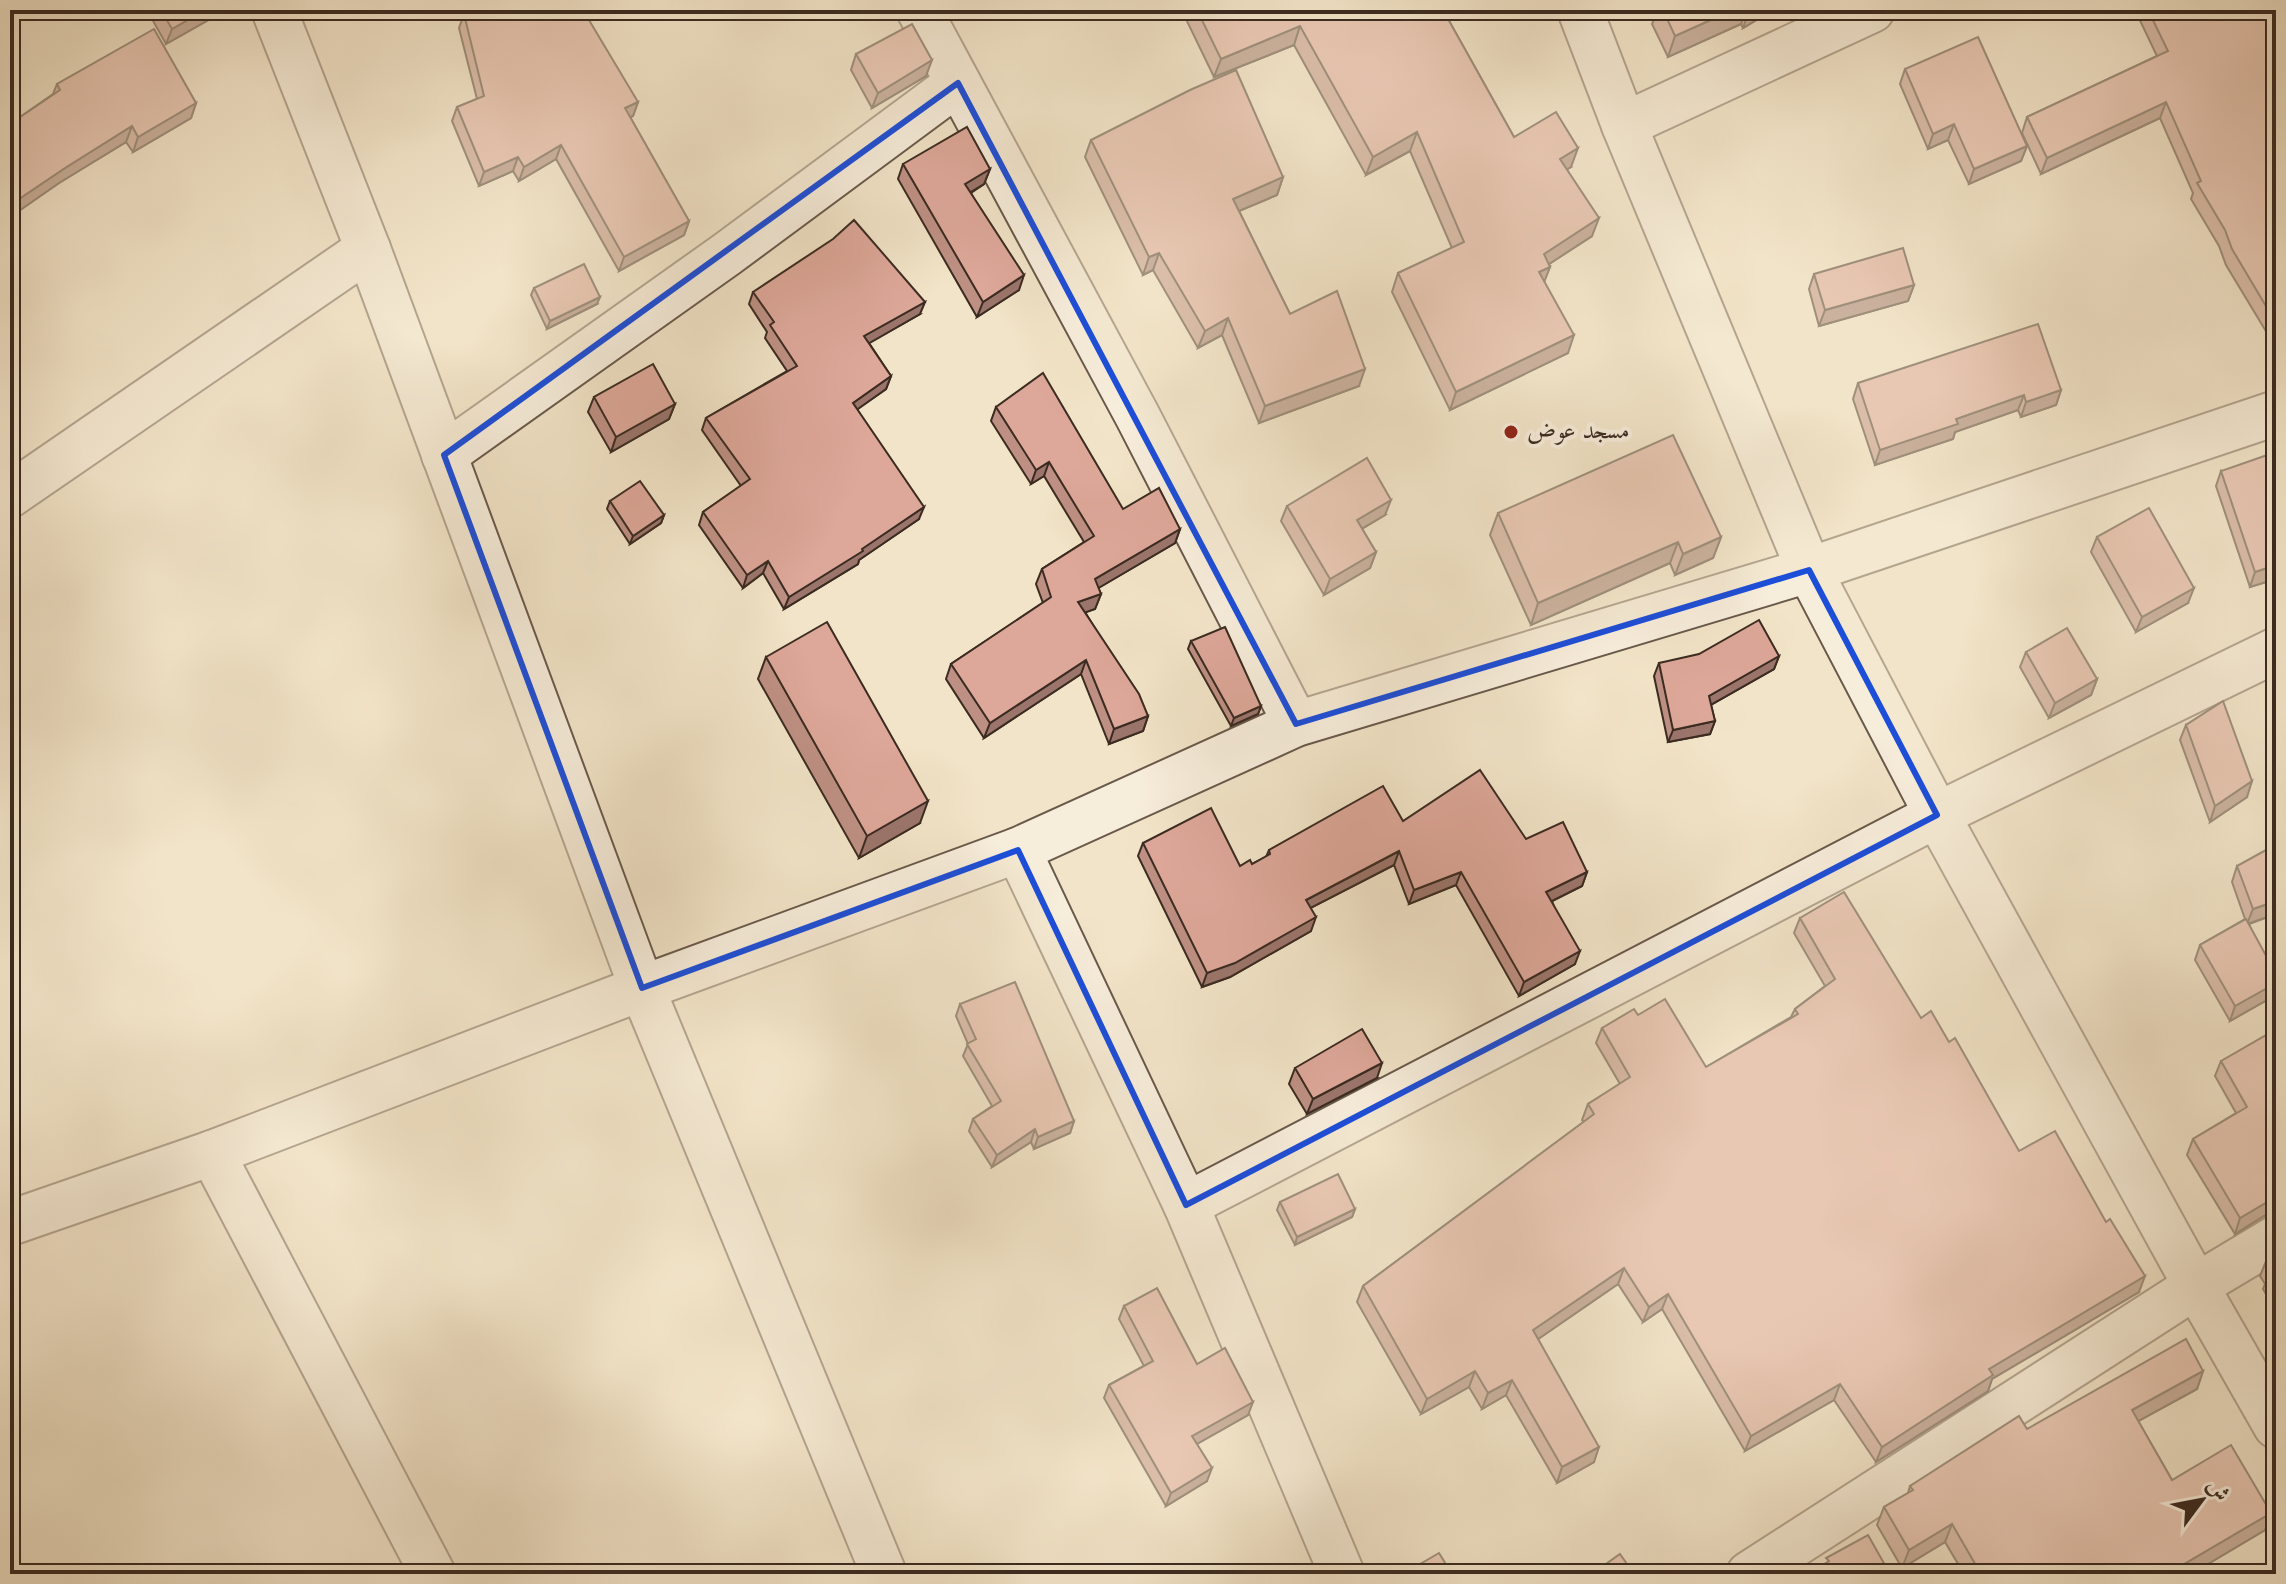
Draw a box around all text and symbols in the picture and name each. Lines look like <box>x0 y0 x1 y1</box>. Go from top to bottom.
place label: مسجد عوض <box>1527 420 1630 445</box>
marker: مسجد عوض <box>1502 423 1520 441</box>
north arrow <box>2162 1460 2242 1540</box>
text: ش <box>2202 1475 2232 1506</box>

